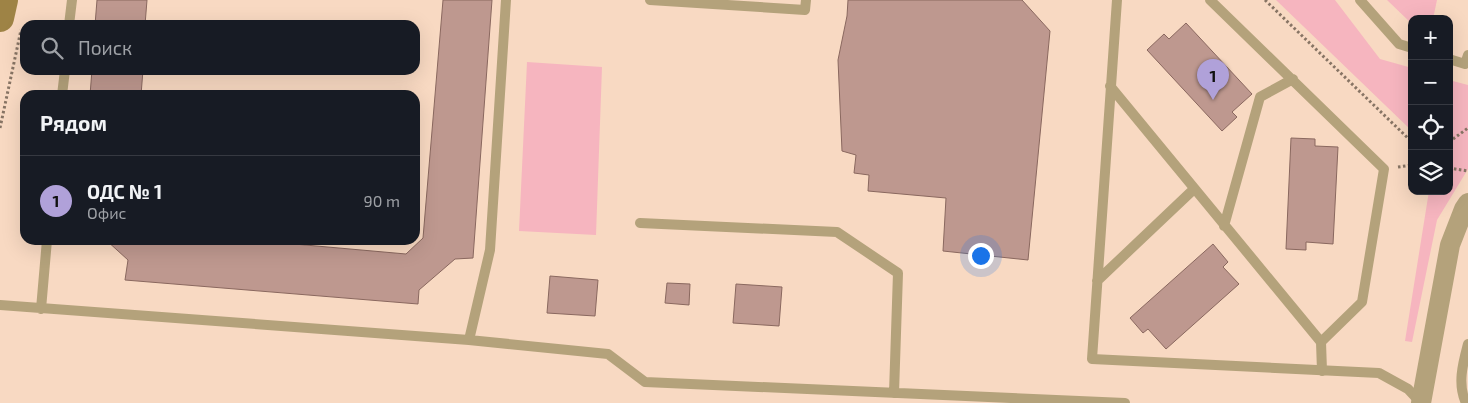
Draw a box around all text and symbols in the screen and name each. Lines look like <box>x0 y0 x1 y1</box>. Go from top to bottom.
map controls <box>1408 15 1453 195</box>
button: + <box>1408 15 1453 60</box>
search box <box>20 20 420 75</box>
icon: search <box>38 34 66 62</box>
text: Поиск <box>78 36 132 59</box>
pin: 1 <box>1197 59 1229 100</box>
button: − <box>1408 60 1453 105</box>
button: locate <box>1408 105 1453 150</box>
text: Рядом <box>40 110 107 135</box>
button: layers <box>1408 150 1453 195</box>
text: ОДС № 1 <box>87 180 162 203</box>
text: 1 <box>53 191 59 210</box>
text: 90 m <box>364 191 400 210</box>
text: Офис <box>87 203 126 222</box>
your location <box>968 243 994 269</box>

